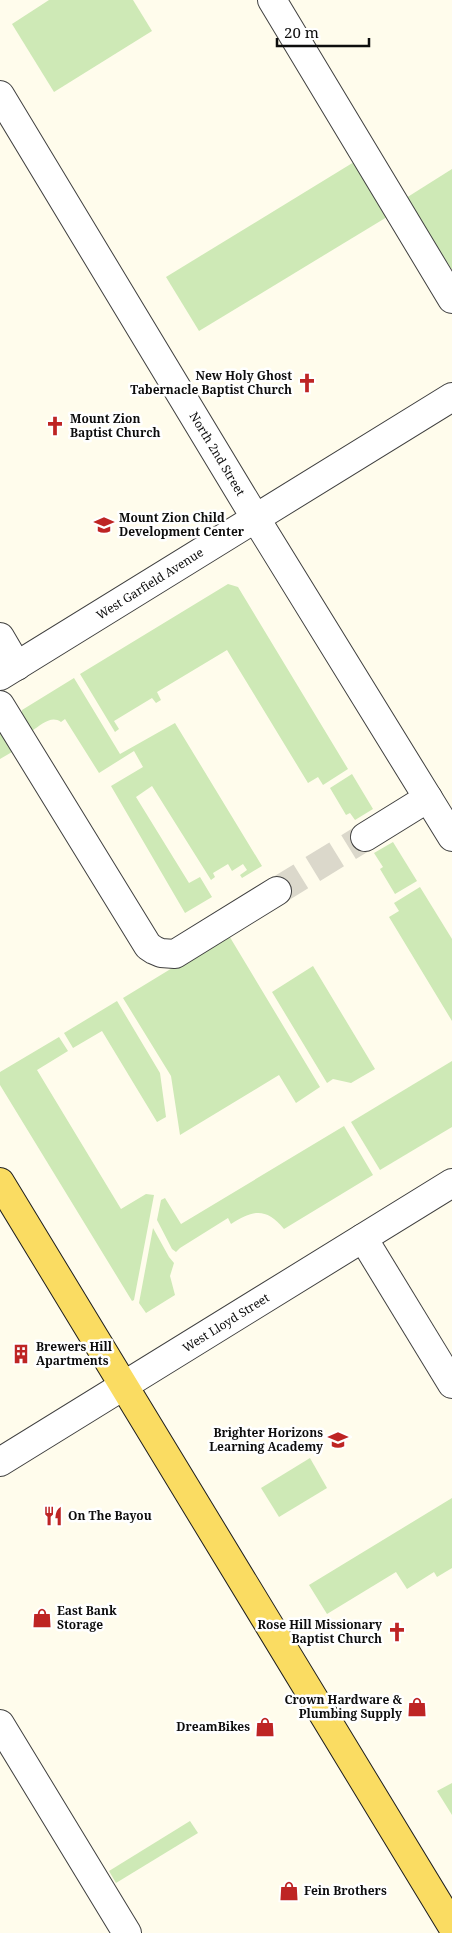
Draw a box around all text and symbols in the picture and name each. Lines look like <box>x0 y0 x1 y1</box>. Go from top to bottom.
scale bar <box>277 15 370 47</box>
text: 20 m <box>284 22 319 42</box>
place label: New Holy Ghost Tabernacle Baptist Church <box>130 367 292 398</box>
church icon: New Holy Ghost Tabernacle Baptist Church <box>296 372 318 394</box>
street label: North 2nd Street <box>186 409 249 499</box>
place label: Mount Zion Baptist Church <box>70 410 160 441</box>
church icon: Mount Zion Baptist Church <box>44 415 66 437</box>
place label: Mount Zion Child Development Center <box>119 509 245 540</box>
school or university icon: Mount Zion Child Development Center <box>93 514 115 536</box>
street label: West Garfield Avenue <box>93 544 207 624</box>
street label: West Lloyd Street <box>179 1289 272 1356</box>
place label: Brewers Hill Apartments <box>36 1338 113 1369</box>
building icon: Brewers Hill Apartments <box>10 1343 32 1365</box>
place label: Brighter Horizons Learning Academy <box>209 1424 323 1455</box>
school or university icon: Brighter Horizons Learning Academy <box>327 1429 349 1451</box>
restaurant icon: On The Bayou <box>42 1505 64 1527</box>
place label: On The Bayou <box>68 1507 152 1524</box>
place label: East Bank Storage <box>57 1602 117 1633</box>
shop icon: East Bank Storage <box>31 1607 53 1629</box>
place label: Rose Hill Missionary Baptist Church <box>257 1616 382 1647</box>
church icon: Rose Hill Missionary Baptist Church <box>386 1621 408 1643</box>
place label: Crown Hardware & Plumbing Supply <box>284 1691 402 1722</box>
shop icon: Crown Hardware & Plumbing Supply <box>406 1696 428 1718</box>
shop icon: DreamBikes <box>254 1716 276 1738</box>
place label: DreamBikes <box>176 1718 250 1735</box>
shop icon: Fein Brothers <box>278 1880 300 1902</box>
place label: Fein Brothers <box>304 1882 387 1899</box>

